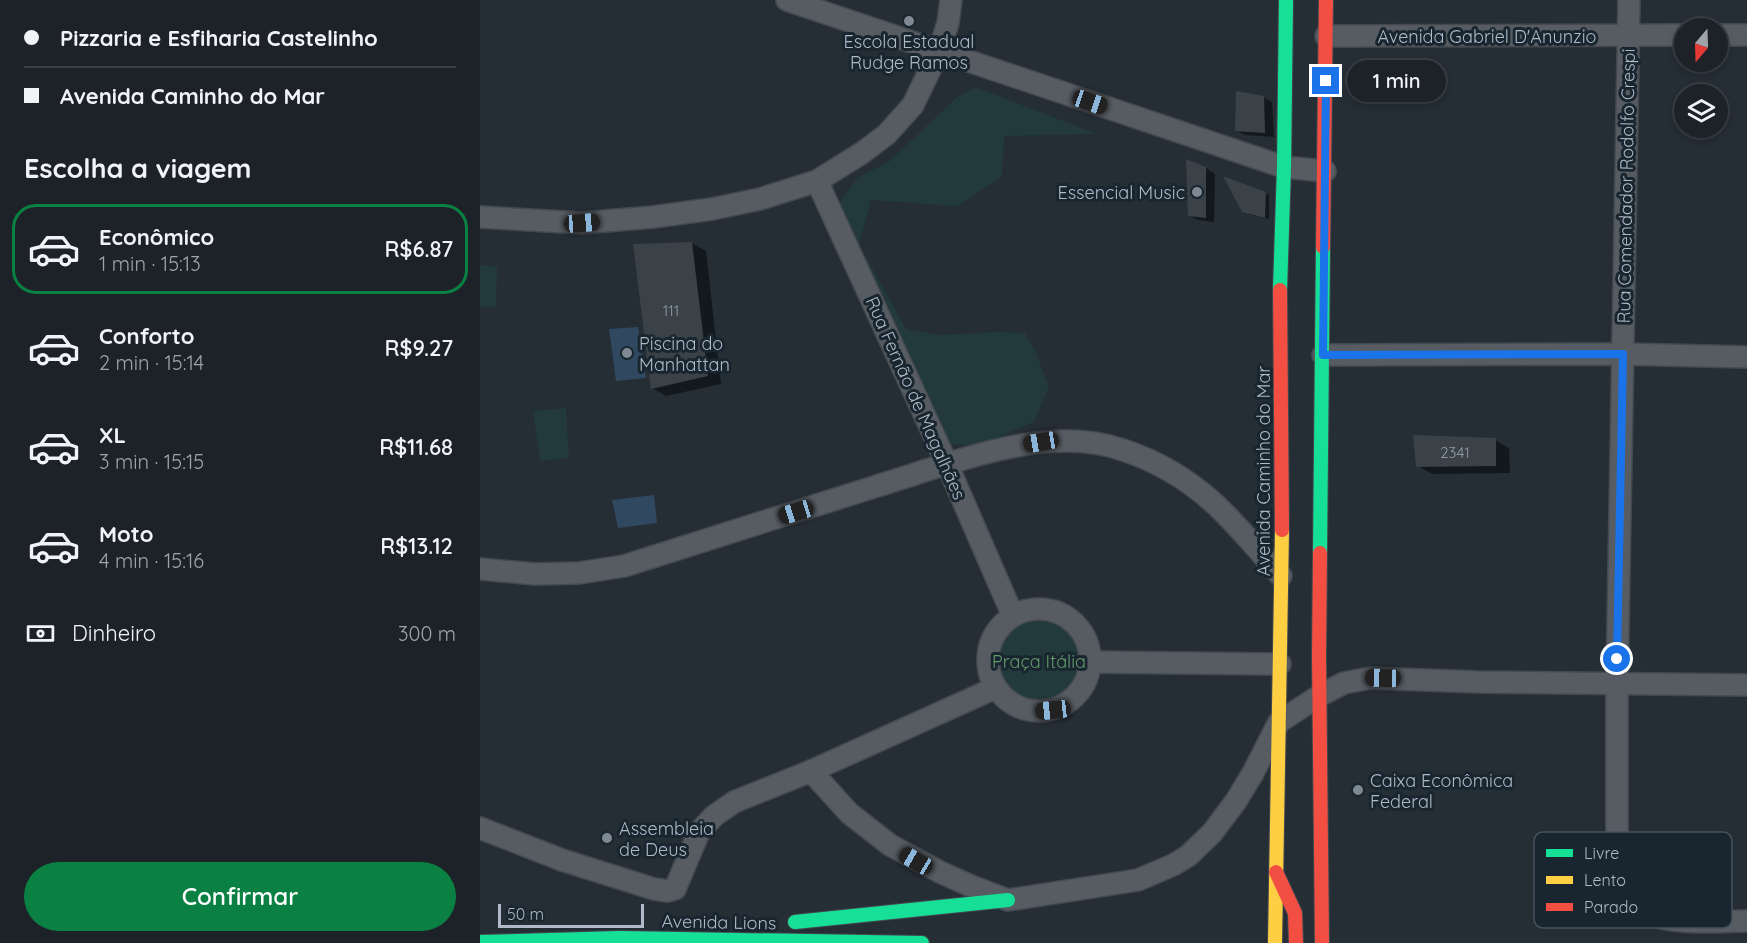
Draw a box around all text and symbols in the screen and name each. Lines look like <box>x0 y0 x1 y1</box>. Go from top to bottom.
marker: Escola Estadual Rudge Ramos <box>902 14 916 28</box>
north arrow <box>1674 18 1728 72</box>
map controls <box>1674 18 1728 138</box>
text: Pizzaria e Esfiharia Castelinho <box>60 24 378 52</box>
street label: Avenida Gabriel D'Anunzio <box>1378 25 1596 48</box>
place label: Escola Estadual Rudge Ramos <box>844 30 975 74</box>
street label: Rua Comendador Rodolfo Crespi <box>1612 48 1640 324</box>
callout: 1 min <box>1347 60 1446 102</box>
route end <box>1312 67 1339 94</box>
text: 1 min <box>1373 68 1420 93</box>
text: Avenida Caminho do Mar <box>60 82 325 110</box>
button: layers <box>1674 84 1728 138</box>
car <box>1070 88 1110 116</box>
text: Escolha a viagem <box>24 151 252 185</box>
place label: Essencial Music <box>1057 181 1185 204</box>
marker: Essencial Music <box>1190 185 1204 199</box>
car <box>563 213 601 233</box>
icon: car <box>27 222 81 276</box>
text: Econômico <box>99 223 214 251</box>
text: R$6.87 <box>385 235 453 263</box>
text: 1 min · 15:13 <box>99 251 201 276</box>
street label: Rua Fernão de Magalhães <box>861 293 971 503</box>
house number: 111 <box>663 301 679 320</box>
icon: car <box>27 321 81 375</box>
text: Conforto <box>99 322 194 350</box>
place label: Piscina do Manhattan <box>639 332 730 376</box>
text: R$9.27 <box>385 334 453 362</box>
marker: Piscina do Manhattan <box>620 346 634 360</box>
text: 2 min · 15:14 <box>99 350 204 375</box>
street label: Avenida Caminho do Mar <box>1252 366 1275 576</box>
icon: car <box>27 420 81 474</box>
text: XL <box>99 421 126 449</box>
car <box>1022 430 1060 454</box>
text: R$11.68 <box>379 433 453 461</box>
house number: 2341 <box>1440 443 1470 462</box>
text: 3 min · 15:15 <box>99 449 204 474</box>
car <box>776 498 816 526</box>
icon: car <box>27 519 81 573</box>
text: Moto <box>99 520 153 548</box>
text: R$13.12 <box>380 532 453 560</box>
text: 4 min · 15:16 <box>99 548 204 573</box>
icon: cash <box>24 617 57 650</box>
text: Dinheiro <box>72 619 156 647</box>
text: 300 m <box>398 621 456 646</box>
route start <box>1603 645 1630 672</box>
park label: Praça Itália <box>992 650 1086 673</box>
car <box>1365 669 1401 687</box>
car <box>1034 699 1072 721</box>
place label: Caixa Econômica Federal <box>1370 769 1513 813</box>
marker: Caixa Econômica Federal <box>1351 783 1365 797</box>
place label: Assembleia de Deus <box>619 817 714 861</box>
marker: Assembleia de Deus <box>600 831 614 845</box>
legend <box>1534 832 1732 928</box>
text: Livre <box>1584 843 1619 863</box>
car <box>896 844 936 878</box>
button: Confirmar <box>24 862 456 931</box>
text: Lento <box>1584 870 1626 890</box>
text: Parado <box>1584 897 1638 917</box>
scale bar <box>498 901 644 928</box>
text: 50 m <box>507 904 544 924</box>
street label: Avenida Lions <box>661 909 777 935</box>

